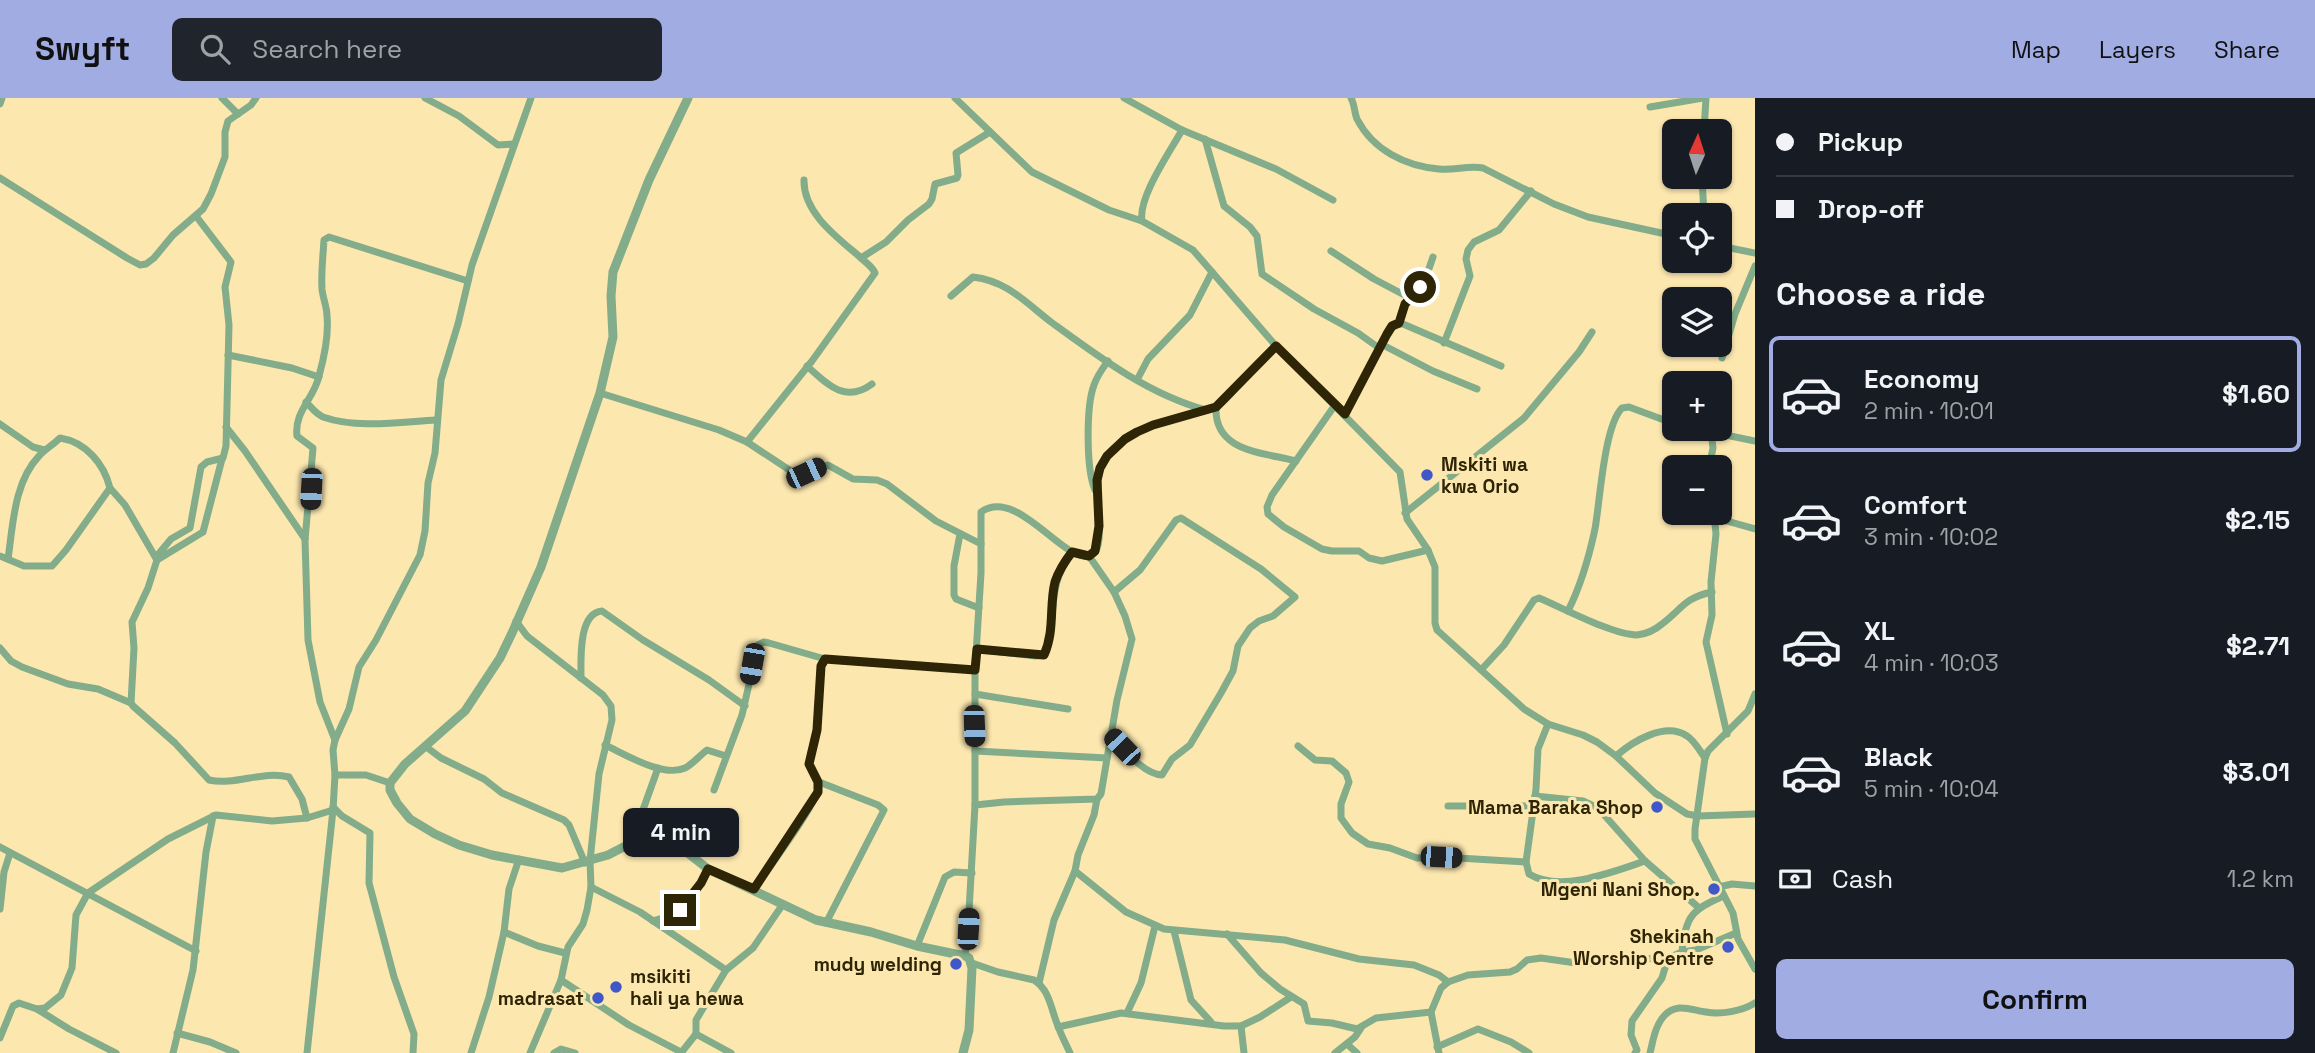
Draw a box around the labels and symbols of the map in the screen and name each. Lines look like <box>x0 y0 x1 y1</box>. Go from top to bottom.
north arrow <box>1662 119 1732 189</box>
route start <box>1404 271 1436 303</box>
place label: Mskiti wa kwa Orio <box>1441 452 1528 499</box>
car <box>783 455 830 491</box>
car <box>300 467 323 511</box>
marker: Mskiti wa kwa Orio <box>1419 467 1435 483</box>
car <box>739 641 766 687</box>
car <box>963 705 986 747</box>
car <box>1100 725 1145 769</box>
place label: Mama Baraka Shop <box>1468 795 1643 820</box>
marker: Mama Baraka Shop <box>1649 799 1665 815</box>
callout: 4 min <box>622 808 738 858</box>
car <box>1420 845 1463 869</box>
place label: Mgeni Nani Shop. <box>1541 877 1700 902</box>
marker: Mgeni Nani Shop. <box>1706 881 1722 897</box>
route end <box>664 894 696 926</box>
car <box>957 907 980 951</box>
place label: Shekinah Worship Centre <box>1573 924 1714 971</box>
marker: Shekinah Worship Centre <box>1720 939 1736 955</box>
place label: mudy welding <box>814 952 942 977</box>
marker: mudy welding <box>948 956 964 972</box>
place label: msikiti hali ya hewa <box>630 964 744 1011</box>
marker: msikiti hali ya hewa <box>608 979 624 995</box>
place label: madrasat <box>498 986 584 1011</box>
marker: madrasat <box>590 990 606 1006</box>

